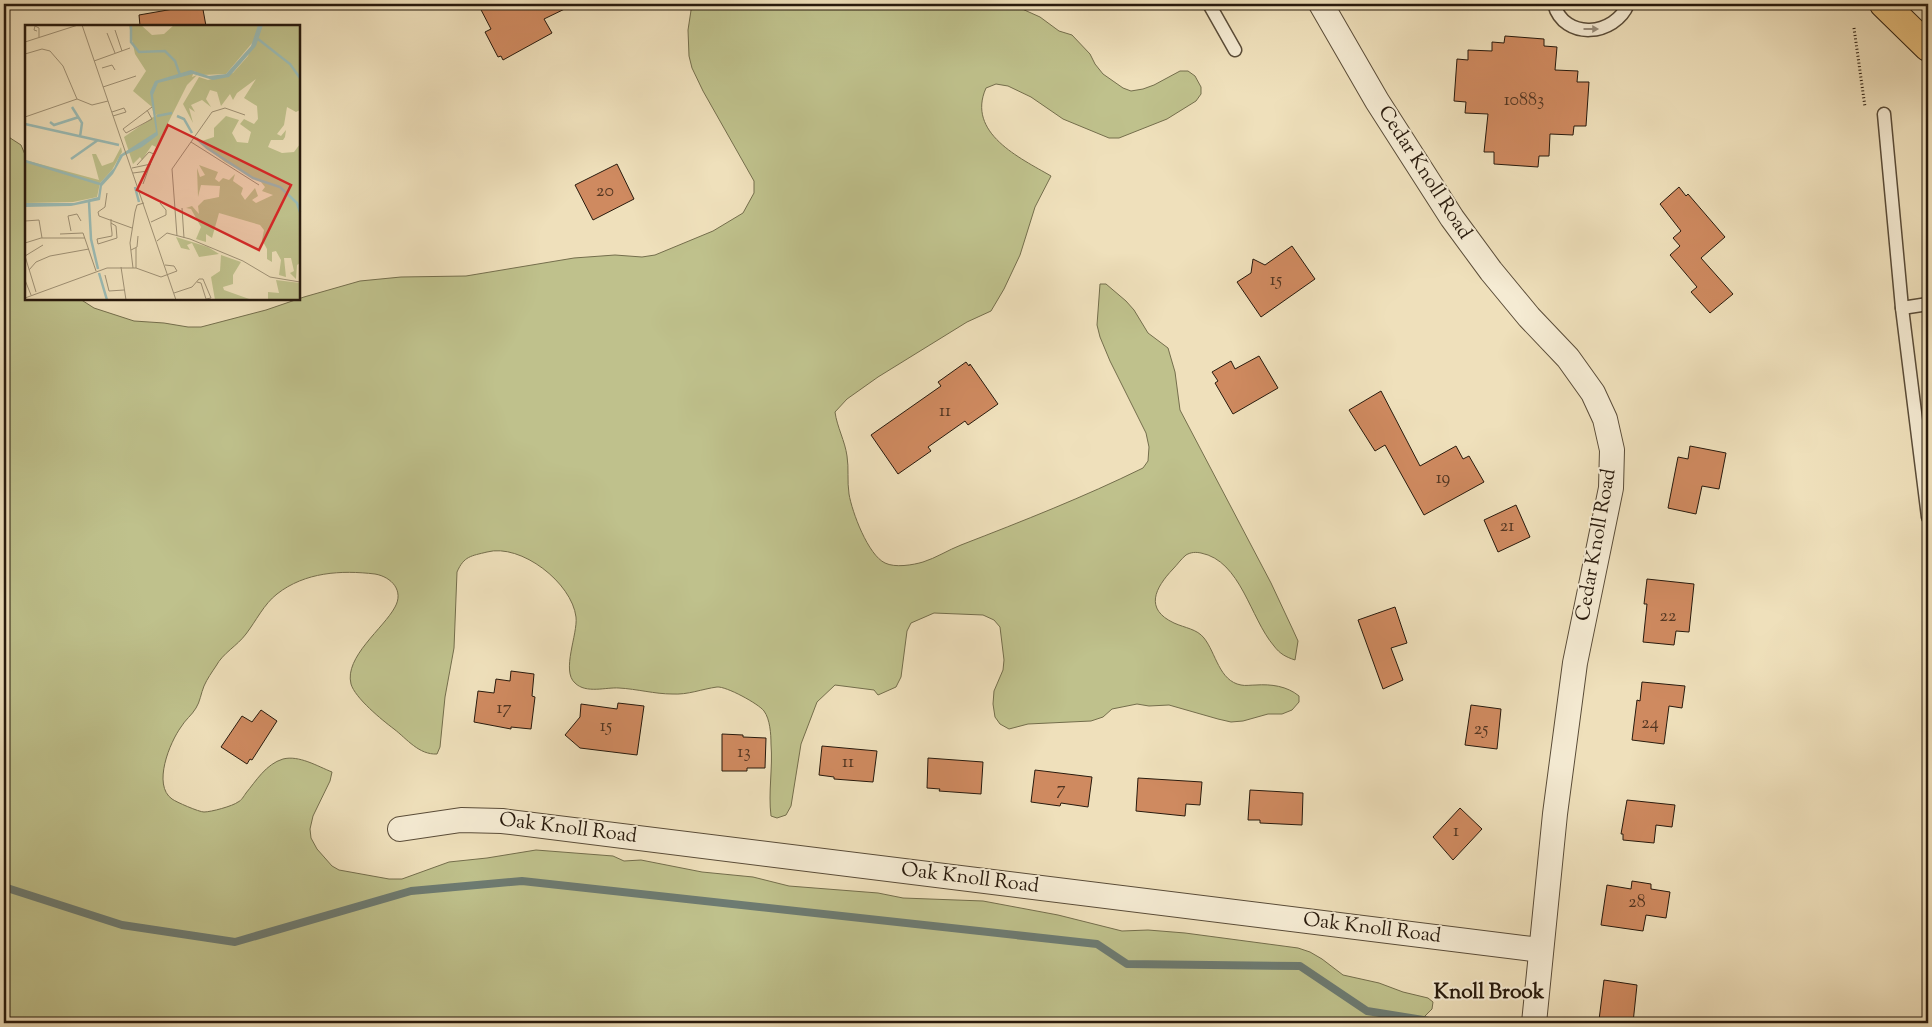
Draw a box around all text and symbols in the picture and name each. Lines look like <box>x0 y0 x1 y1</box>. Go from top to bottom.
inset map <box>25 25 300 300</box>
one-way arrow <box>1584 25 1600 33</box>
house number: 10883 <box>1504 88 1544 114</box>
street label: Cedar Knoll Road <box>1370 100 1478 246</box>
house number: 20 <box>596 179 614 205</box>
house number: 15 <box>1270 268 1282 294</box>
house number: 11 <box>939 399 951 425</box>
house number: 19 <box>1436 466 1451 492</box>
street label: Cedar Knoll Road <box>1569 467 1625 623</box>
house number: 21 <box>1500 514 1514 540</box>
house number: 22 <box>1660 604 1677 630</box>
house number: 17 <box>496 696 512 722</box>
house number: 24 <box>1641 711 1659 737</box>
house number: 15 <box>600 714 612 740</box>
house number: 25 <box>1474 717 1488 743</box>
house number: 13 <box>737 740 751 766</box>
house number: 11 <box>842 750 854 776</box>
house number: 7 <box>1056 777 1066 803</box>
street label: Oak Knoll Road <box>497 806 639 852</box>
house number: 1 <box>1453 819 1459 845</box>
street label: Oak Knoll Road <box>899 856 1041 902</box>
house number: 28 <box>1628 890 1646 916</box>
street label: Oak Knoll Road <box>1301 906 1443 952</box>
district label: Knoll Brook <box>1434 978 1545 1008</box>

